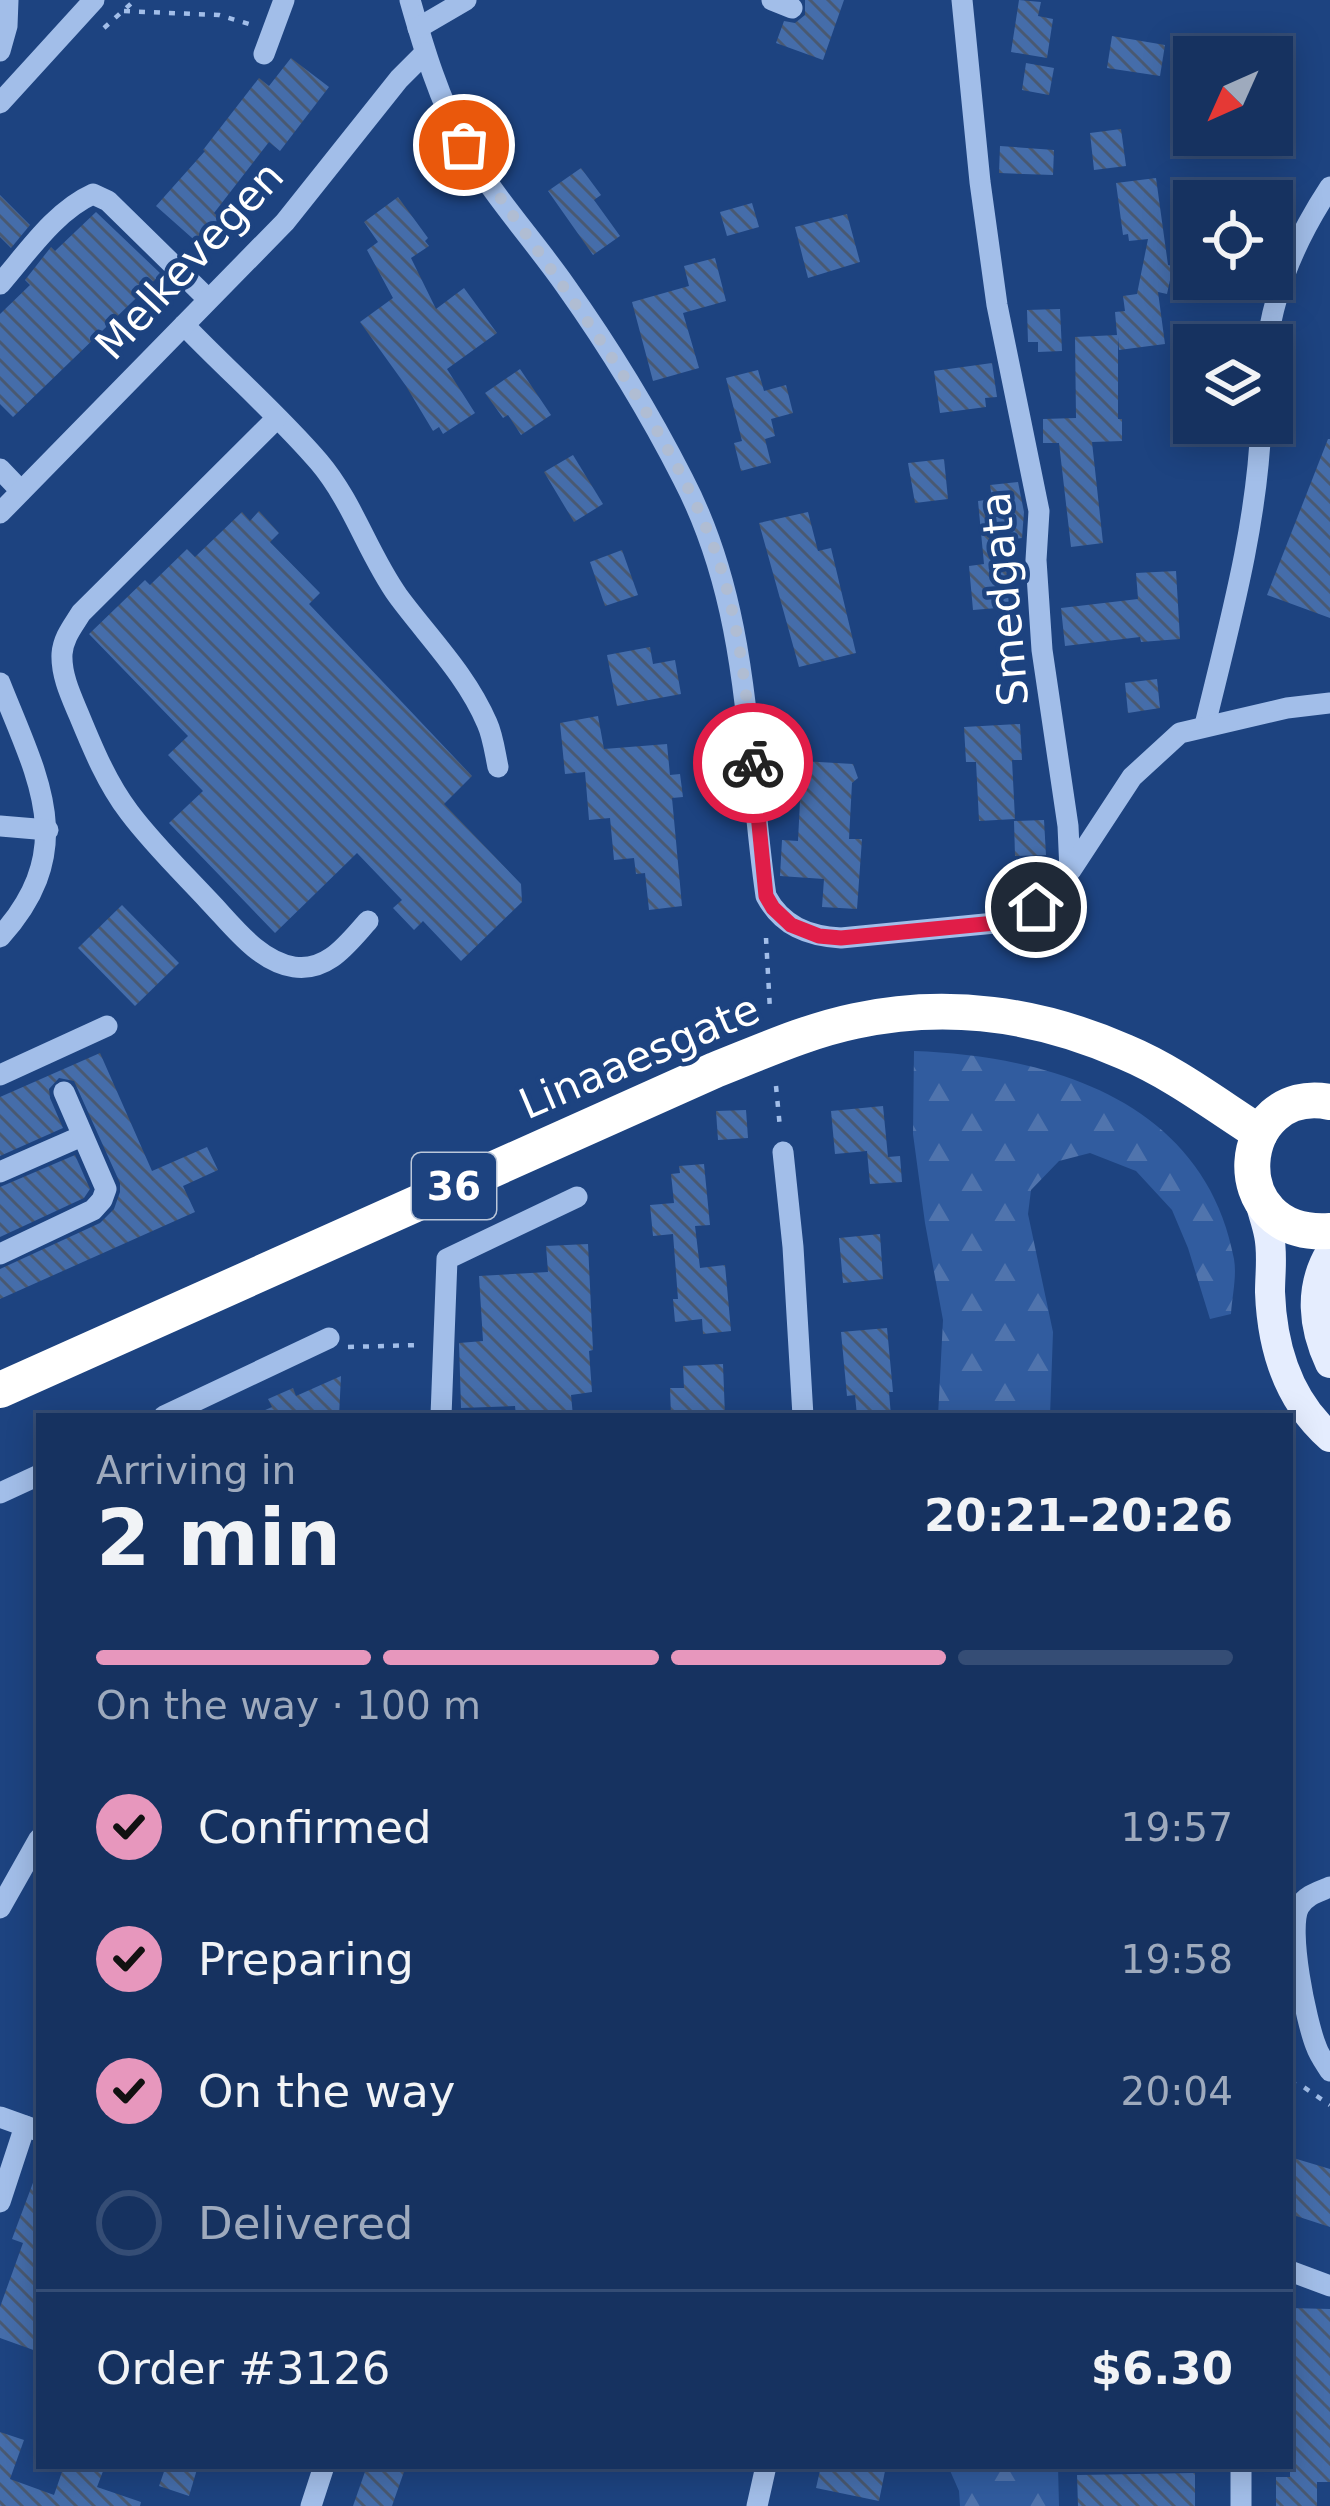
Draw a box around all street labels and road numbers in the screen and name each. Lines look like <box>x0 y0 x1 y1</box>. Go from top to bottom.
street label: Melkevegen <box>85 151 293 369</box>
street label: Smedgata <box>971 490 1038 708</box>
street label: Linaaesgate <box>512 984 766 1129</box>
road number: 36 <box>412 1153 496 1219</box>

